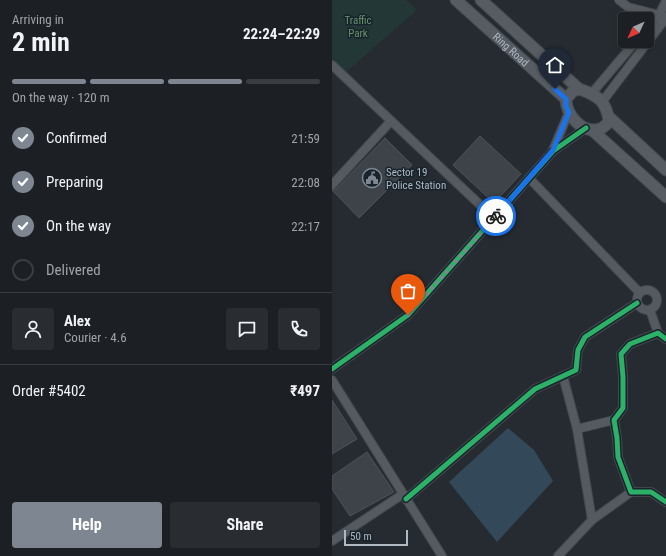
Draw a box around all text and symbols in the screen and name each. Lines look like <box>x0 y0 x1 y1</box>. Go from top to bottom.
text: Arriving in <box>12 12 64 27</box>
north arrow <box>618 12 654 48</box>
map controls <box>618 12 654 48</box>
park label: Traffic Park <box>344 14 372 40</box>
text: 22:24–22:29 <box>243 25 320 43</box>
text: 2 min <box>12 27 70 57</box>
street label: Ring Road <box>490 30 532 69</box>
pin <box>538 48 572 89</box>
icon: home <box>544 54 566 76</box>
text: On the way · 120 m <box>12 90 109 105</box>
icon: check <box>12 127 34 149</box>
text: Confirmed <box>46 129 107 147</box>
text: 21:59 <box>291 131 320 146</box>
place label: Sector 19 Police Station <box>386 166 446 192</box>
public building icon: Sector 19 Police Station <box>361 167 383 189</box>
icon: check <box>12 171 34 193</box>
text: Preparing <box>46 173 103 191</box>
text: 22:08 <box>291 175 320 190</box>
courier <box>476 196 516 236</box>
icon: bike <box>485 205 507 227</box>
icon: check <box>12 215 34 237</box>
text: On the way <box>46 217 111 235</box>
text: 22:17 <box>291 219 320 234</box>
text: Delivered <box>46 261 101 279</box>
pin <box>391 274 425 315</box>
icon: bag <box>397 280 419 302</box>
button: person <box>12 308 54 350</box>
button: chat <box>226 308 268 350</box>
button: phone <box>278 308 320 350</box>
text: Alex <box>64 312 91 330</box>
text: Courier · 4.6 <box>64 330 127 345</box>
text: Order #5402 <box>12 382 86 400</box>
text: ₹497 <box>290 382 320 400</box>
button: Help <box>12 502 162 548</box>
button: Share <box>170 502 320 548</box>
scale bar <box>344 528 408 547</box>
text: 50 m <box>350 530 372 543</box>

